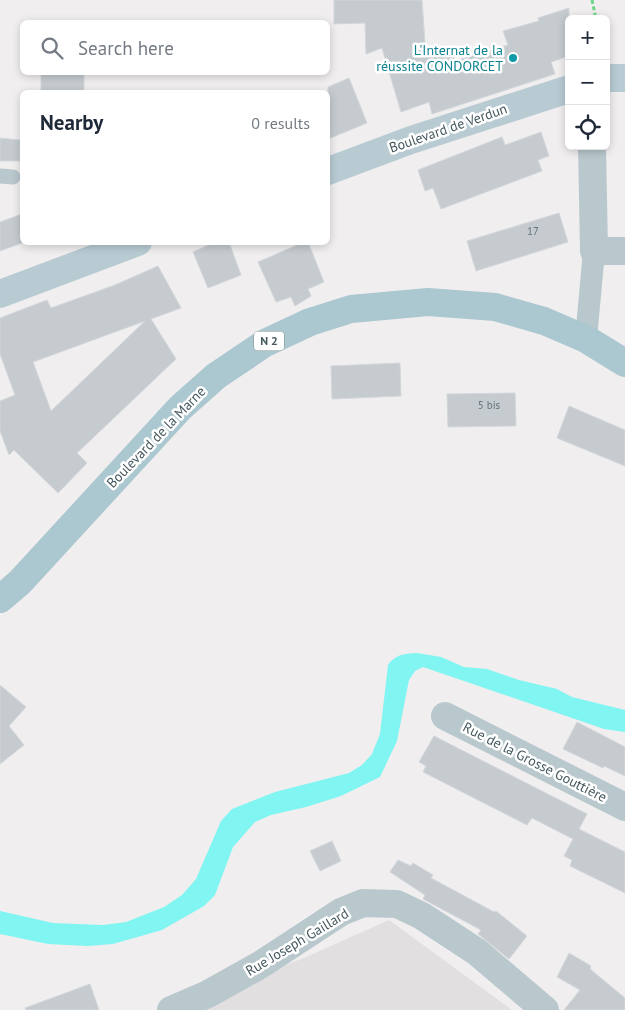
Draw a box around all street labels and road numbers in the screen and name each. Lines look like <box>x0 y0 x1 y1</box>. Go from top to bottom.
street label: Boulevard de Verdun <box>387 99 509 157</box>
road number: N 2 <box>254 332 284 351</box>
street label: Boulevard de la Marne <box>103 382 209 492</box>
street label: Rue de la Grosse Gouttière <box>460 718 610 806</box>
street label: Rue Joseph Gaillard <box>242 904 352 980</box>

